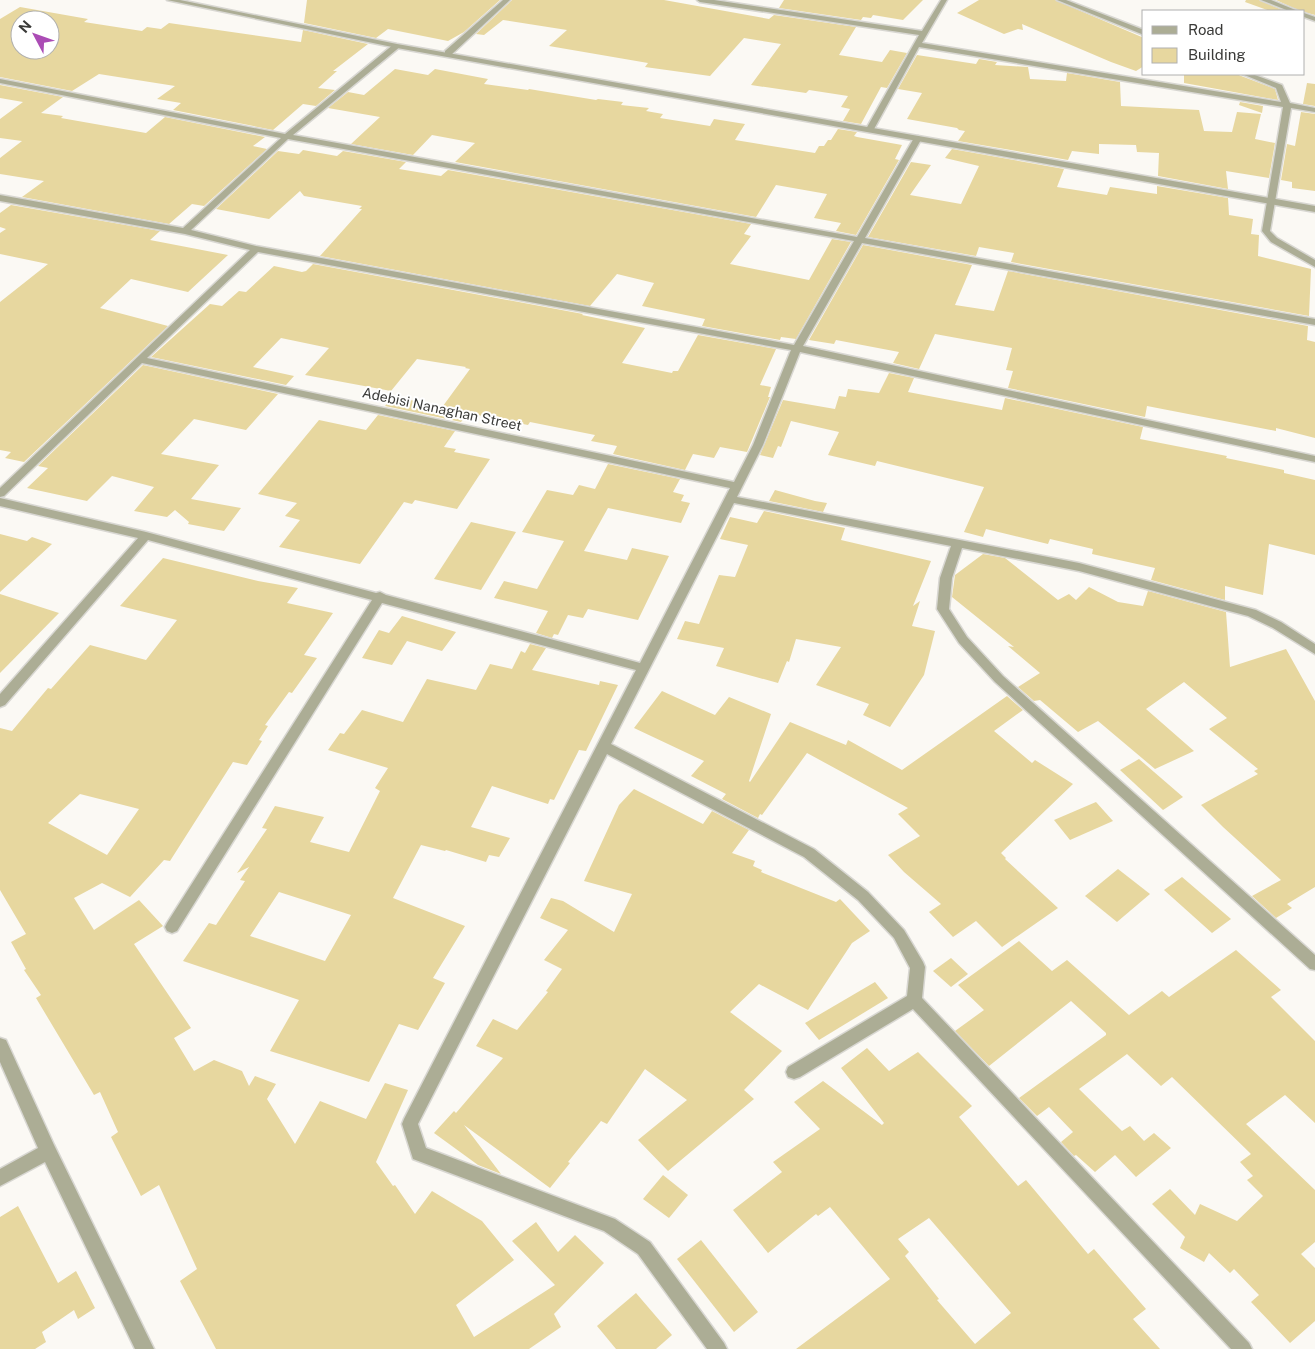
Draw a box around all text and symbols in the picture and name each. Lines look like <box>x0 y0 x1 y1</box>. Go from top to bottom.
north arrow <box>10 10 60 60</box>
legend <box>1142 10 1305 75</box>
text: N <box>16 17 35 36</box>
text: Road <box>1188 21 1224 38</box>
text: Building <box>1188 46 1246 63</box>
street label: Adebisi Nanaghan Street <box>361 384 523 434</box>

